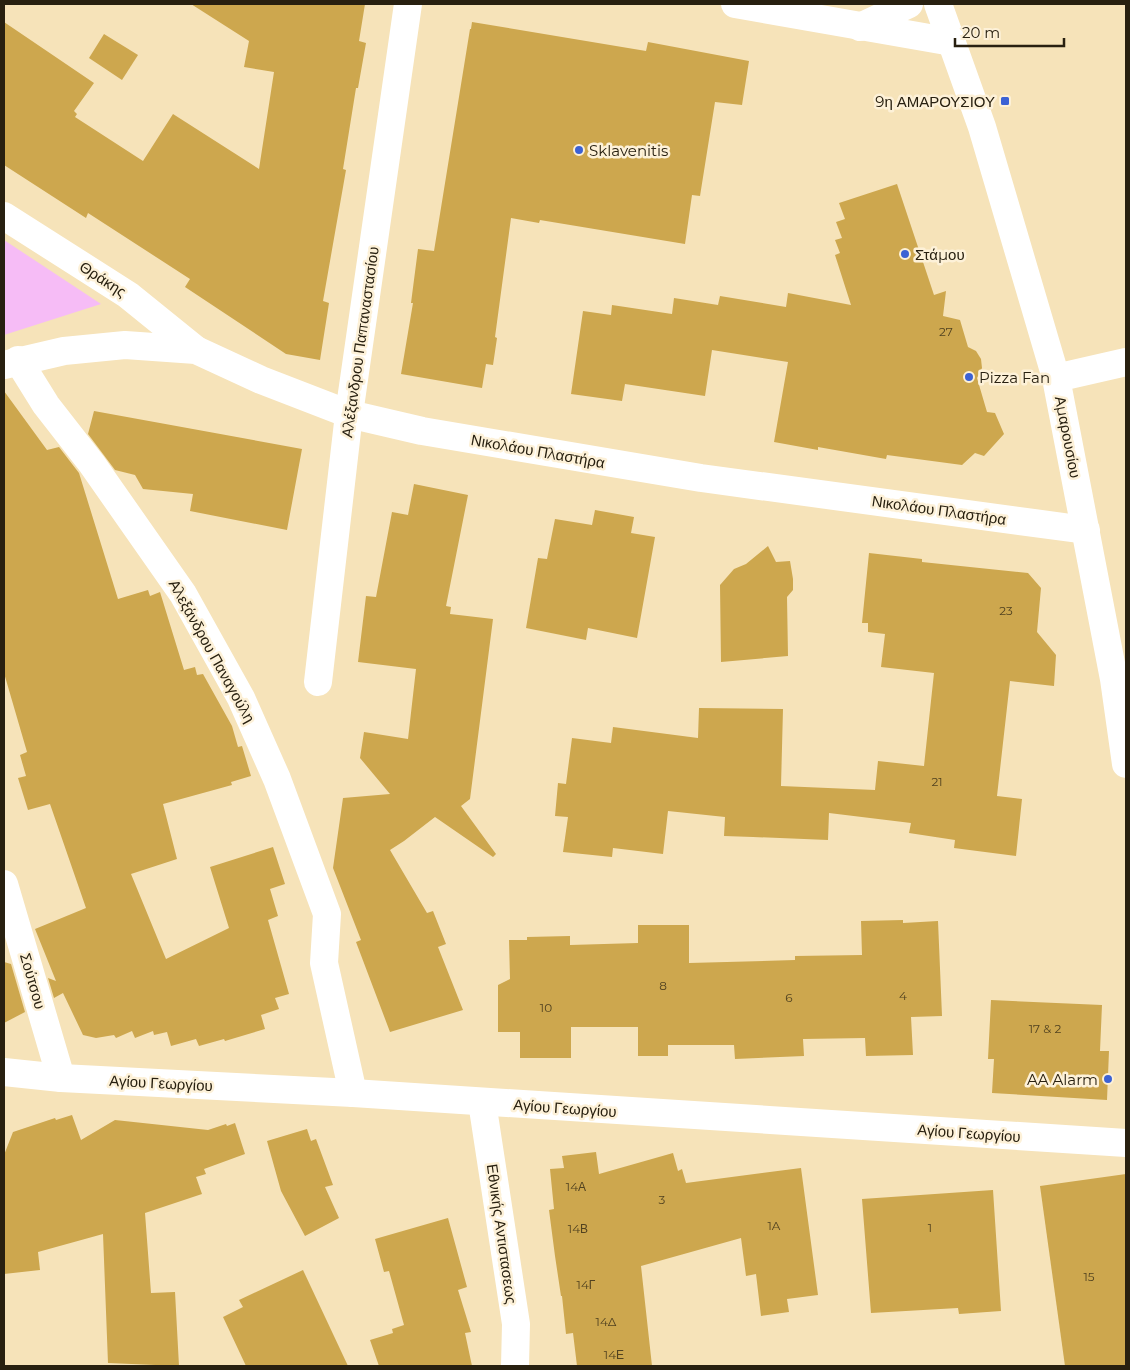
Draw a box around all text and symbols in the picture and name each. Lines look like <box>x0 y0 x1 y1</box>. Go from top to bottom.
scale bar <box>955 15 1064 47</box>
text: 20 m <box>962 23 1000 42</box>
place label: 9η ΑΜΑΡΟΥΣΙΟΥ <box>875 92 995 111</box>
marker: 9η ΑΜΑΡΟΥΣΙΟΥ <box>999 95 1011 107</box>
place label: Sklavenitis <box>589 141 668 160</box>
marker: Sklavenitis <box>573 144 585 156</box>
street label: Αλέξανδρου Παπαναστασίου <box>337 245 383 439</box>
place label: Στάμου <box>915 245 965 264</box>
marker: Στάμου <box>899 248 911 260</box>
street label: Θράκης <box>76 257 130 301</box>
house number: 27 <box>939 324 953 339</box>
place label: Pizza Fan <box>979 368 1050 387</box>
marker: Pizza Fan <box>963 371 975 383</box>
street label: Αμαρουσίου <box>1051 394 1085 480</box>
street label: Νικολάου Πλαστήρα <box>470 430 607 472</box>
street label: Νικολάου Πλαστήρα <box>871 491 1008 529</box>
street label: Αλεξάνδρου Παναγούλη <box>165 576 259 726</box>
house number: 23 <box>999 603 1013 618</box>
house number: 21 <box>931 774 943 789</box>
street label: Σούτσου <box>16 951 50 1011</box>
house number: 8 <box>659 978 667 993</box>
house number: 4 <box>899 988 907 1003</box>
house number: 6 <box>785 990 793 1005</box>
house number: 10 <box>540 1000 552 1015</box>
house number: 17 & 2 <box>1029 1021 1061 1036</box>
place label: AA Alarm <box>1027 1070 1098 1089</box>
street label: Αγίου Γεωργίου <box>109 1071 213 1095</box>
marker: AA Alarm <box>1102 1073 1114 1085</box>
street label: Αγίου Γεωργίου <box>513 1095 617 1121</box>
street label: Αγίου Γεωργίου <box>917 1120 1021 1146</box>
street label: Εθνικής Αντιστασεως <box>483 1163 521 1305</box>
house number: 14Α <box>566 1179 586 1194</box>
house number: 3 <box>659 1192 666 1207</box>
house number: 1A <box>768 1218 781 1233</box>
house number: 1 <box>928 1220 932 1235</box>
house number: 14Β <box>568 1221 588 1236</box>
house number: 15 <box>1083 1269 1095 1284</box>
house number: 14Γ <box>577 1277 596 1292</box>
house number: 14Δ <box>596 1314 617 1329</box>
house number: 14Ε <box>604 1347 624 1362</box>

